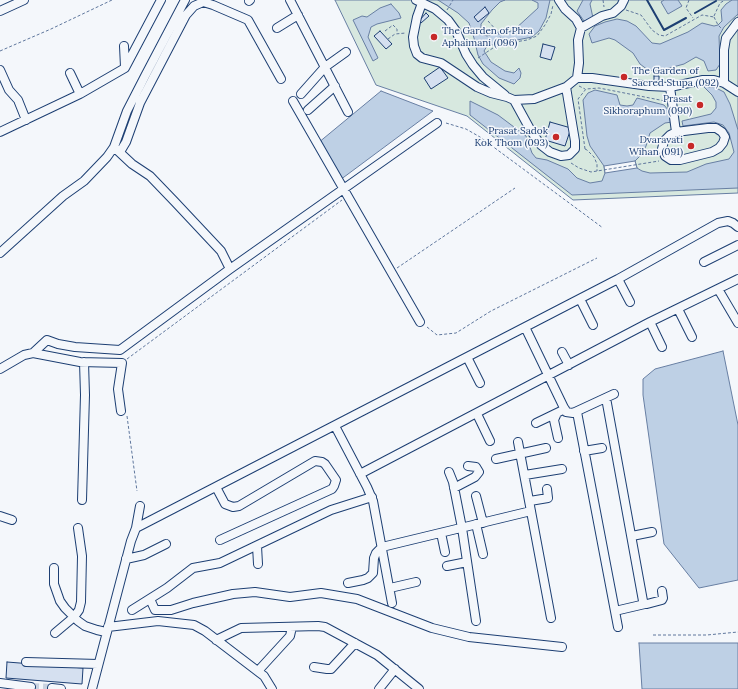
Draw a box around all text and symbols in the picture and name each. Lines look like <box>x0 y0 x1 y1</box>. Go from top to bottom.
place label: The Garden of Phra Aphaimani (096) <box>442 25 533 48</box>
marker: The Garden of Phra Aphaimani (096) <box>429 32 439 42</box>
place label: The Garden of Sacred Stupa (092) <box>632 65 719 88</box>
marker: The Garden of Sacred Stupa (092) <box>619 72 629 82</box>
place label: Prasat Sikhoraphum (090) <box>604 93 692 116</box>
marker: Prasat Sikhoraphum (090) <box>695 100 705 110</box>
place label: Prasat Sadok Kok Thom (093) <box>474 125 548 148</box>
marker: Prasat Sadok Kok Thom (093) <box>551 132 561 142</box>
place label: Dvaravati Wihan (091) <box>629 134 683 158</box>
marker: Dvaravati Wihan (091) <box>686 141 696 151</box>

